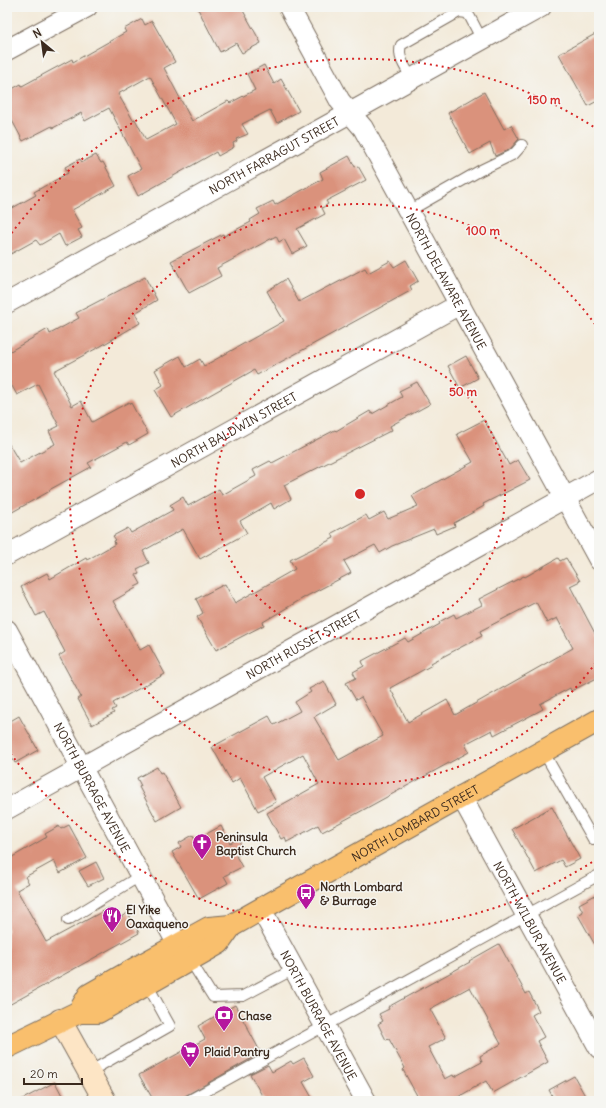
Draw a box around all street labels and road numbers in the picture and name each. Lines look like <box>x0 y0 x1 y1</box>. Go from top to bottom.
street label: NORTH FARRAGUT STREET <box>206 113 342 197</box>
street label: NORTH DELAWARE AVENUE <box>403 210 490 352</box>
street label: NORTH BALDWIN STREET <box>168 389 299 470</box>
street label: NORTH RUSSET STREET <box>243 606 363 682</box>
street label: NORTH BURRAGE AVENUE <box>51 720 134 855</box>
street label: NORTH LOMBARD STREET <box>349 781 481 864</box>
street label: NORTH WILBUR AVENUE <box>491 858 570 986</box>
street label: NORTH BURRAGE AVENUE <box>277 948 361 1083</box>

